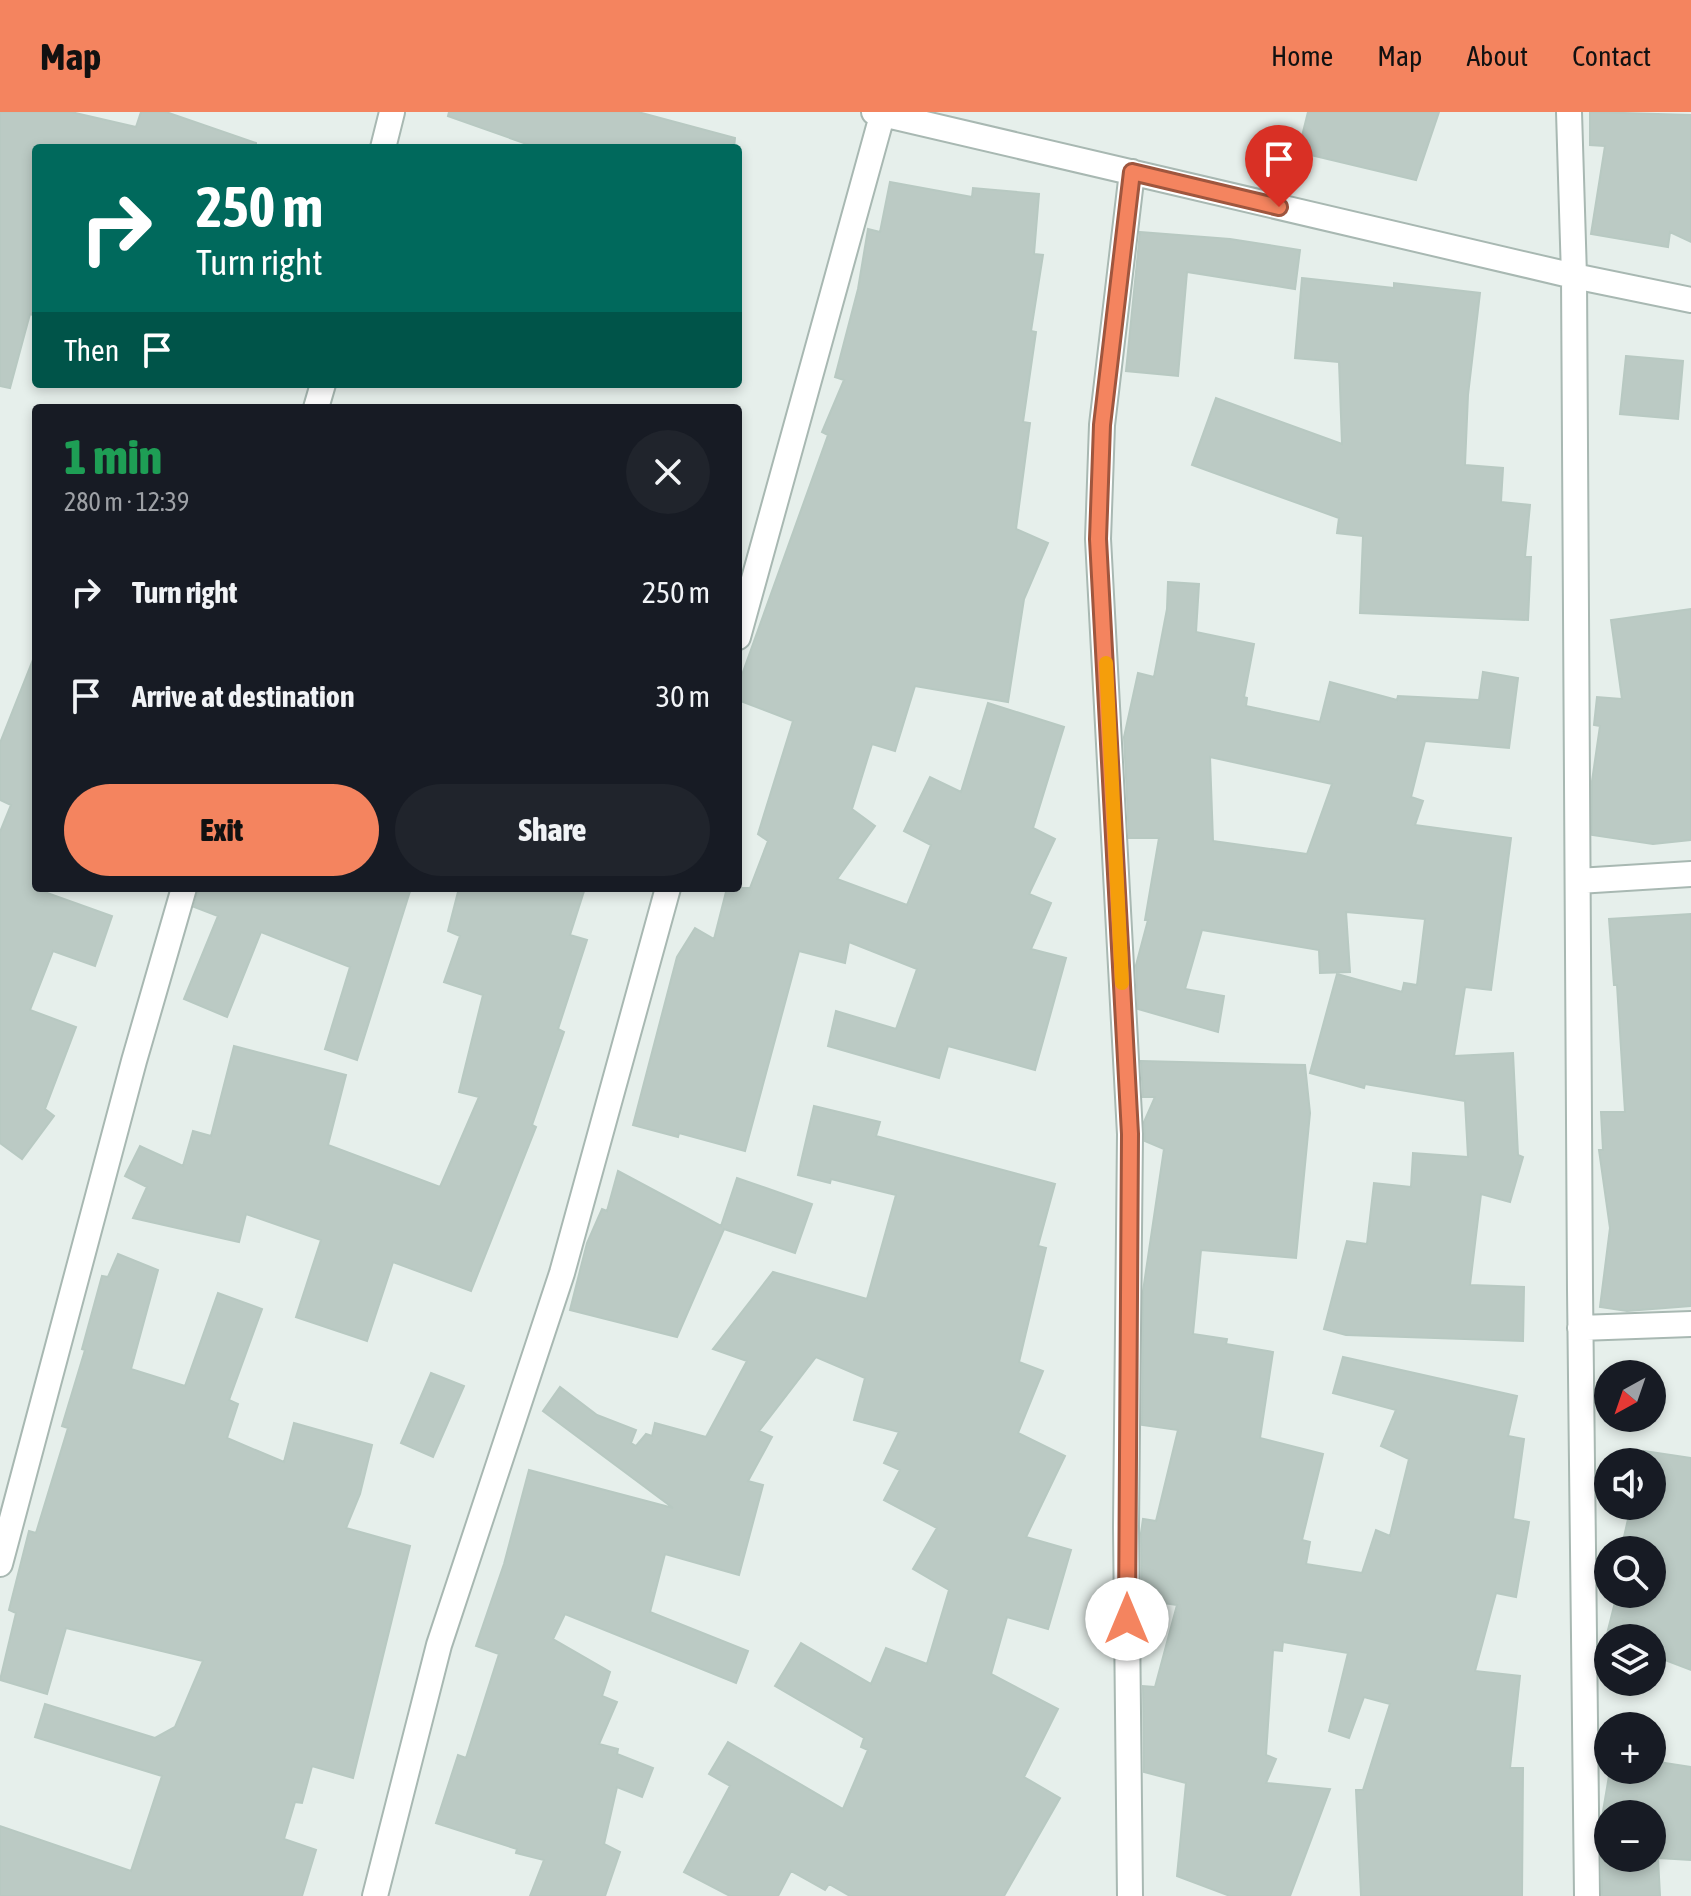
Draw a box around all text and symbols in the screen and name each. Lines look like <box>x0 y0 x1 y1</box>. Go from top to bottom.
text: Map <box>40 35 101 78</box>
text: Home <box>1271 40 1333 72</box>
text: Map <box>1377 40 1422 72</box>
text: About <box>1466 40 1528 72</box>
text: Contact <box>1572 40 1651 72</box>
pin <box>1245 125 1313 207</box>
icon: arrive <box>1257 137 1301 181</box>
text: 250 m <box>196 175 323 239</box>
icon: right <box>64 176 168 280</box>
text: Turn right <box>196 241 323 283</box>
icon: arrive <box>135 328 179 372</box>
text: Then <box>64 333 119 367</box>
text: 1 min <box>64 429 162 484</box>
button: close <box>626 430 710 514</box>
text: 280 m · 12:39 <box>64 487 189 517</box>
icon: right <box>64 570 108 614</box>
text: Turn right <box>132 575 238 609</box>
text: 250 m <box>642 575 710 609</box>
icon: arrive <box>64 674 108 718</box>
text: Arrive at destination <box>132 679 354 713</box>
text: 30 m <box>656 679 710 713</box>
button: Exit <box>64 784 379 876</box>
button: Share <box>395 784 710 876</box>
north arrow <box>1594 1360 1666 1432</box>
map controls <box>1594 1360 1666 1872</box>
button: sound <box>1594 1448 1666 1520</box>
button: search <box>1594 1536 1666 1608</box>
position arrow <box>1085 1577 1169 1661</box>
button: layers <box>1594 1624 1666 1696</box>
button: + <box>1594 1712 1666 1784</box>
button: − <box>1594 1800 1666 1872</box>

